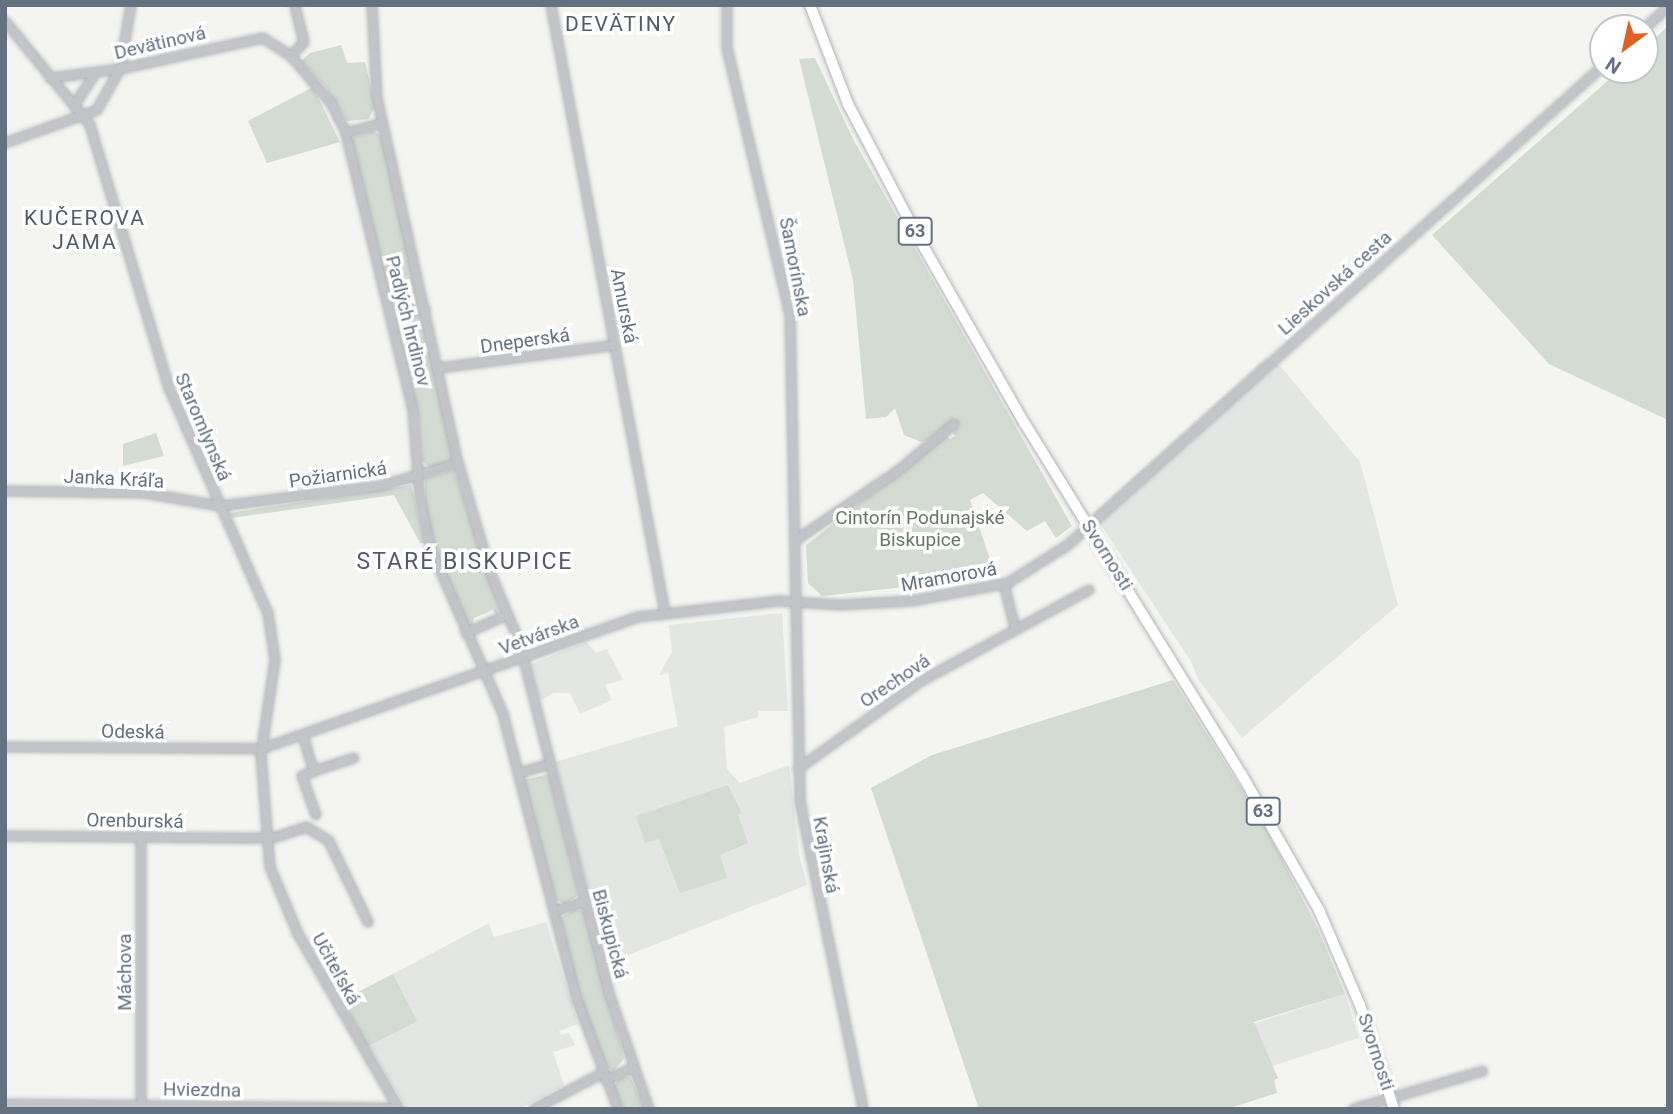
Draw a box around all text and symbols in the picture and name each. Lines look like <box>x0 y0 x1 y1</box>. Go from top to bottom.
district label: DEVÄTINY <box>566 11 676 37</box>
north arrow <box>1589 14 1659 84</box>
street label: Devätinová <box>112 21 208 65</box>
text: N <box>1601 52 1625 79</box>
district label: KUČEROVA JAMA <box>25 205 145 255</box>
street label: Šamorínska <box>774 215 816 319</box>
road number: 63 <box>898 216 932 246</box>
street label: Lieskovská cesta <box>1273 226 1397 340</box>
street label: Padlých hrdinov <box>381 253 435 389</box>
street label: Amurská <box>606 267 642 345</box>
street label: Dneperská <box>479 323 571 359</box>
street label: Staromlynská <box>170 369 236 485</box>
street label: Požiarnická <box>288 457 388 493</box>
street label: Janka Kráľa <box>63 465 165 493</box>
park label: Cintorín Podunajské Biskupice <box>835 507 1005 551</box>
street label: Svornosti <box>1076 515 1138 595</box>
district label: STARÉ BISKUPICE <box>358 548 572 576</box>
street label: Mramorová <box>899 557 999 597</box>
street label: Vetvárska <box>496 610 582 660</box>
street label: Orechová <box>855 649 935 713</box>
street label: Odeská <box>101 720 165 744</box>
road number: 63 <box>1246 796 1280 826</box>
street label: Orenburská <box>86 809 184 833</box>
street label: Krajinská <box>808 815 844 895</box>
street label: Biskupická <box>587 887 633 981</box>
street label: Učiteľská <box>307 929 365 1009</box>
street label: Máchova <box>114 933 136 1011</box>
street label: Svornosti <box>1353 1011 1399 1093</box>
street label: Hviezdna <box>163 1078 241 1102</box>

